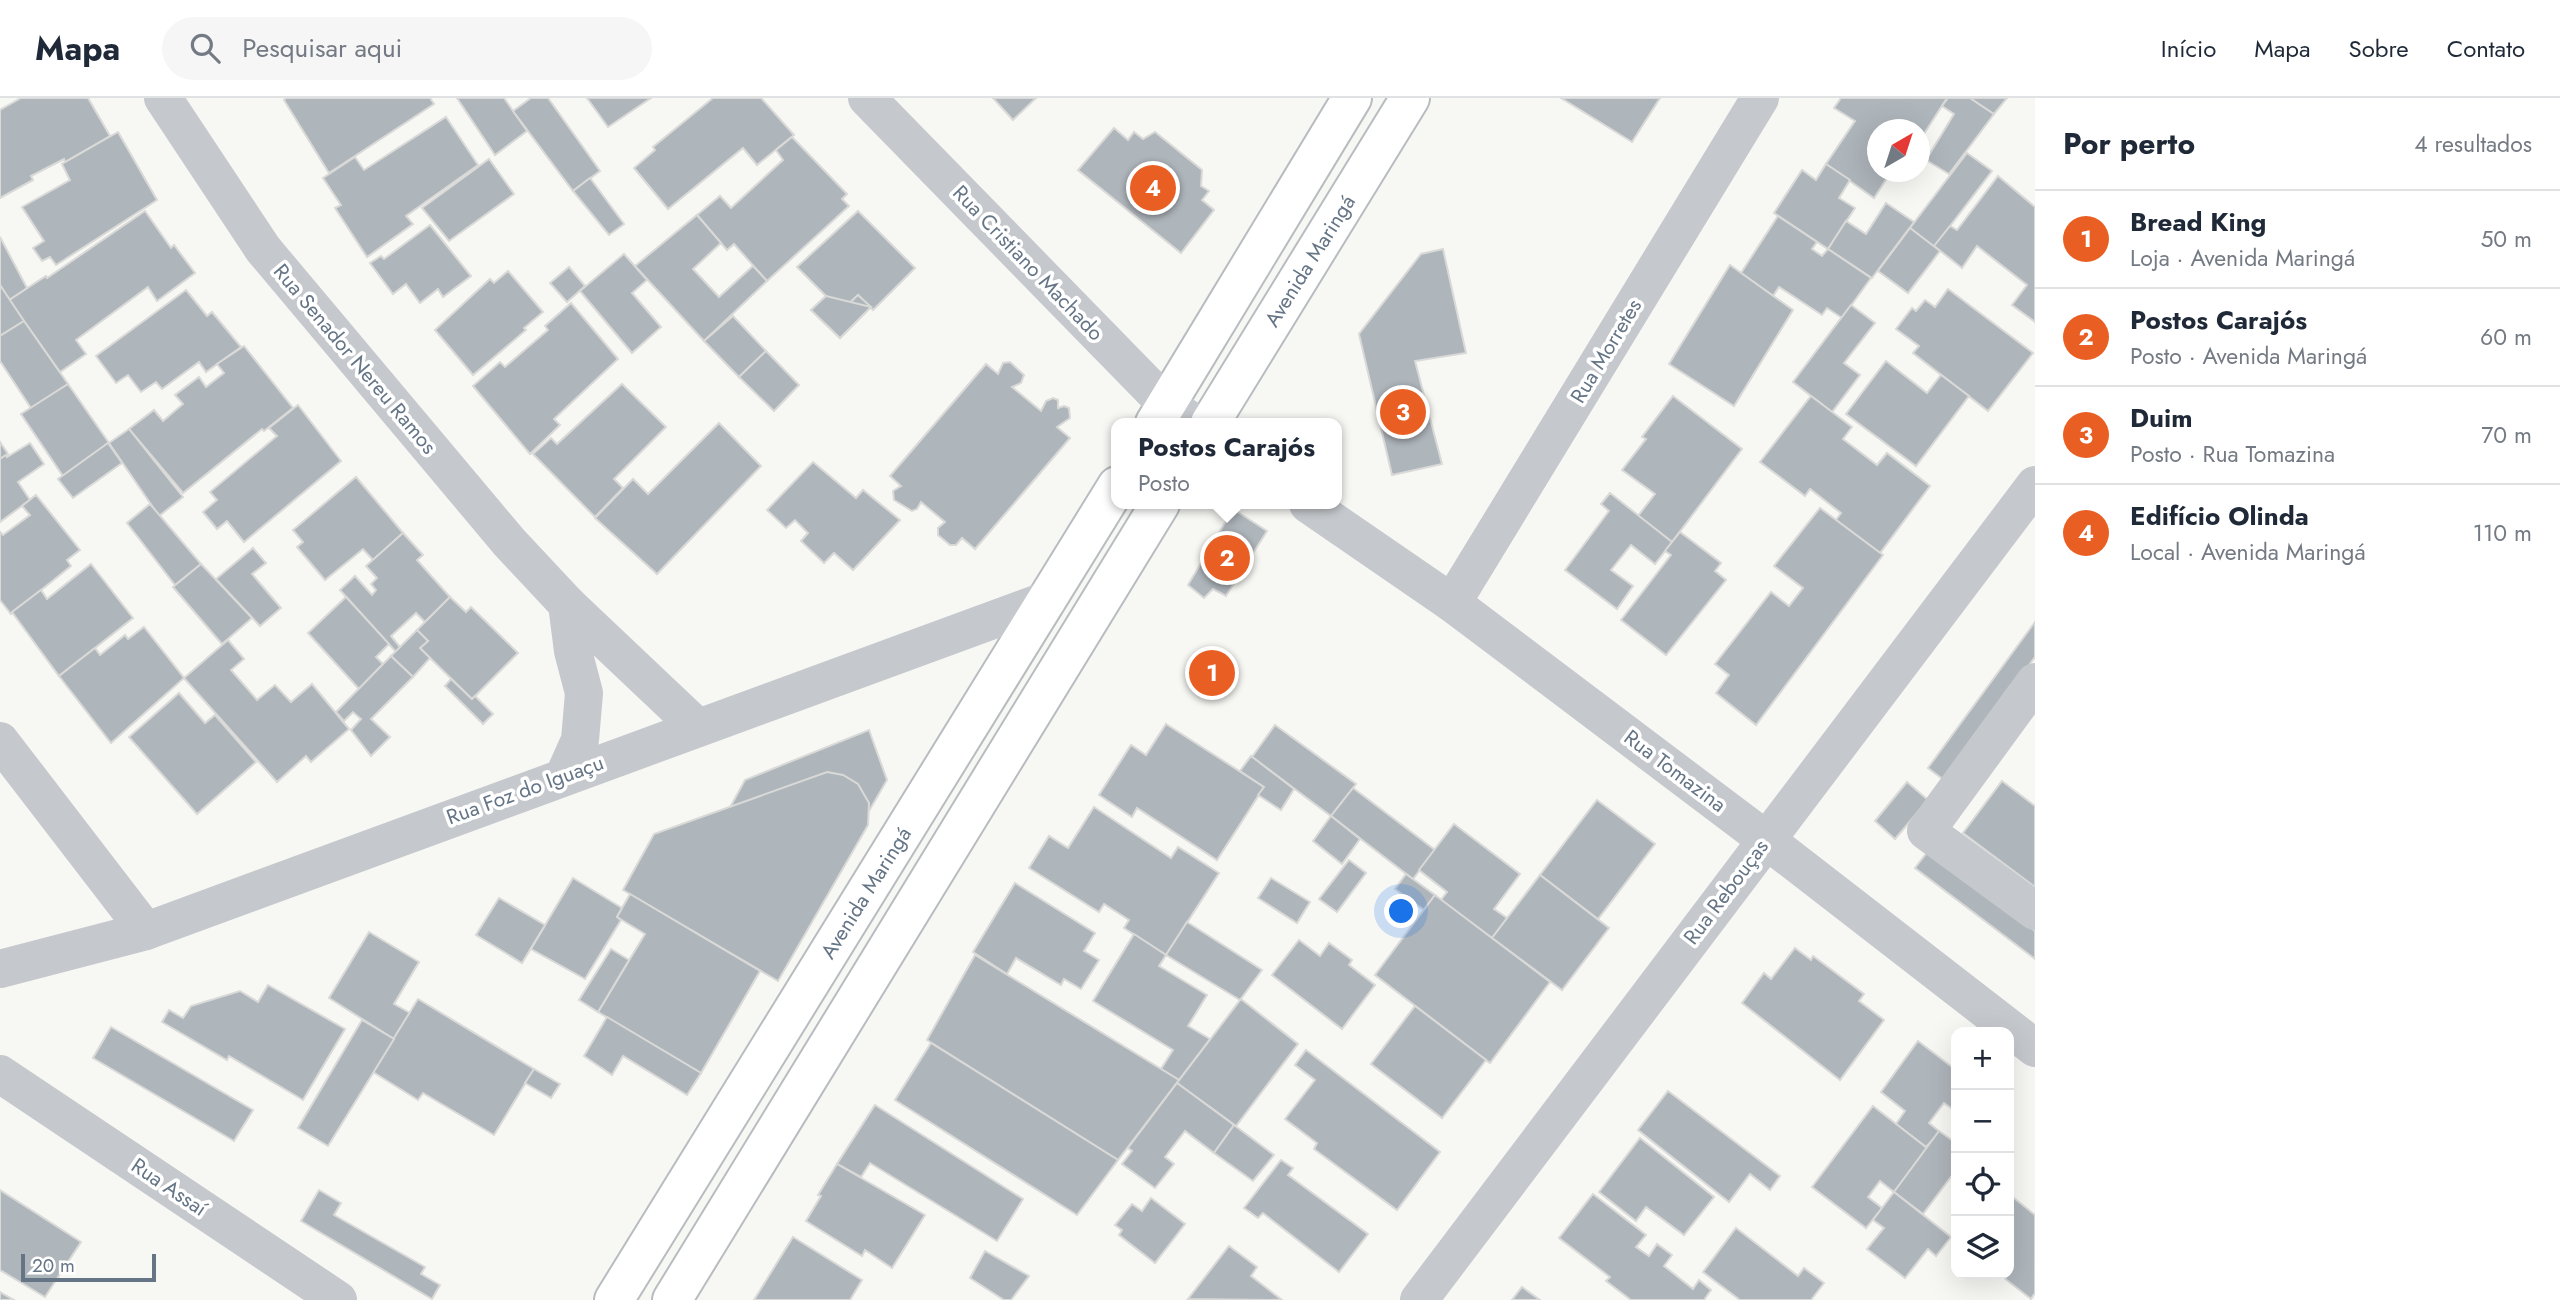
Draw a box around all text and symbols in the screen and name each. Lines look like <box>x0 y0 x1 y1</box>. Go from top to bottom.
search box <box>162 17 652 80</box>
text: Mapa <box>35 25 120 72</box>
icon: search <box>186 29 224 67</box>
text: Pesquisar aqui <box>242 29 402 67</box>
text: Início <box>2161 31 2216 66</box>
text: Mapa <box>2254 31 2311 66</box>
text: Sobre <box>2349 31 2409 66</box>
text: Contato <box>2447 31 2525 66</box>
north arrow <box>1867 119 1930 182</box>
text: Por perto <box>2063 122 2195 165</box>
text: 4 resultados <box>2414 127 2532 161</box>
pin: 4 <box>1130 162 1176 214</box>
street label: Rua Cristiano Machado <box>946 179 1110 347</box>
street label: Avenida Maringá <box>1257 189 1363 333</box>
text: Bread King <box>2130 203 2266 241</box>
text: 1 <box>2080 222 2092 256</box>
text: 50 m <box>2480 222 2532 256</box>
text: Loja · Avenida Maringá <box>2130 241 2355 275</box>
street label: Rua Senador Nereu Ramos <box>266 257 444 461</box>
street label: Rua Morretes <box>1563 293 1649 409</box>
text: Postos Carajós <box>2130 301 2307 339</box>
text: 2 <box>2078 320 2094 354</box>
text: 60 m <box>2480 320 2532 354</box>
text: Posto · Avenida Maringá <box>2130 339 2367 373</box>
pin: 3 <box>1380 386 1426 438</box>
text: Duim <box>2130 399 2193 437</box>
popup <box>1111 418 1342 509</box>
text: 3 <box>2079 418 2093 452</box>
text: 70 m <box>2481 418 2532 452</box>
text: Postos Carajós <box>1138 428 1315 466</box>
text: Posto · Rua Tomazina <box>2130 437 2335 471</box>
text: Posto <box>1138 466 1190 500</box>
text: Edifício Olinda <box>2130 497 2309 535</box>
text: 4 <box>2078 516 2094 550</box>
text: 110 m <box>2473 516 2532 550</box>
pin: 2 <box>1204 532 1250 584</box>
text: Local · Avenida Maringá <box>2130 535 2366 569</box>
pin: 1 <box>1189 647 1235 699</box>
street label: Rua Tomazina <box>1618 723 1732 819</box>
street label: Rua Foz do Iguaçu <box>442 748 608 832</box>
street label: Avenida Maringá <box>813 821 919 965</box>
street label: Rua Rebouças <box>1676 833 1776 951</box>
your location <box>1384 894 1418 928</box>
map controls <box>1951 1027 2014 1279</box>
button: + <box>1951 1027 2014 1090</box>
button: − <box>1951 1090 2014 1153</box>
street label: Rua Assaí <box>125 1151 214 1224</box>
button: locate <box>1951 1153 2014 1216</box>
button: layers <box>1951 1216 2014 1279</box>
scale bar <box>21 1251 156 1283</box>
text: 20 m <box>32 1252 75 1279</box>

